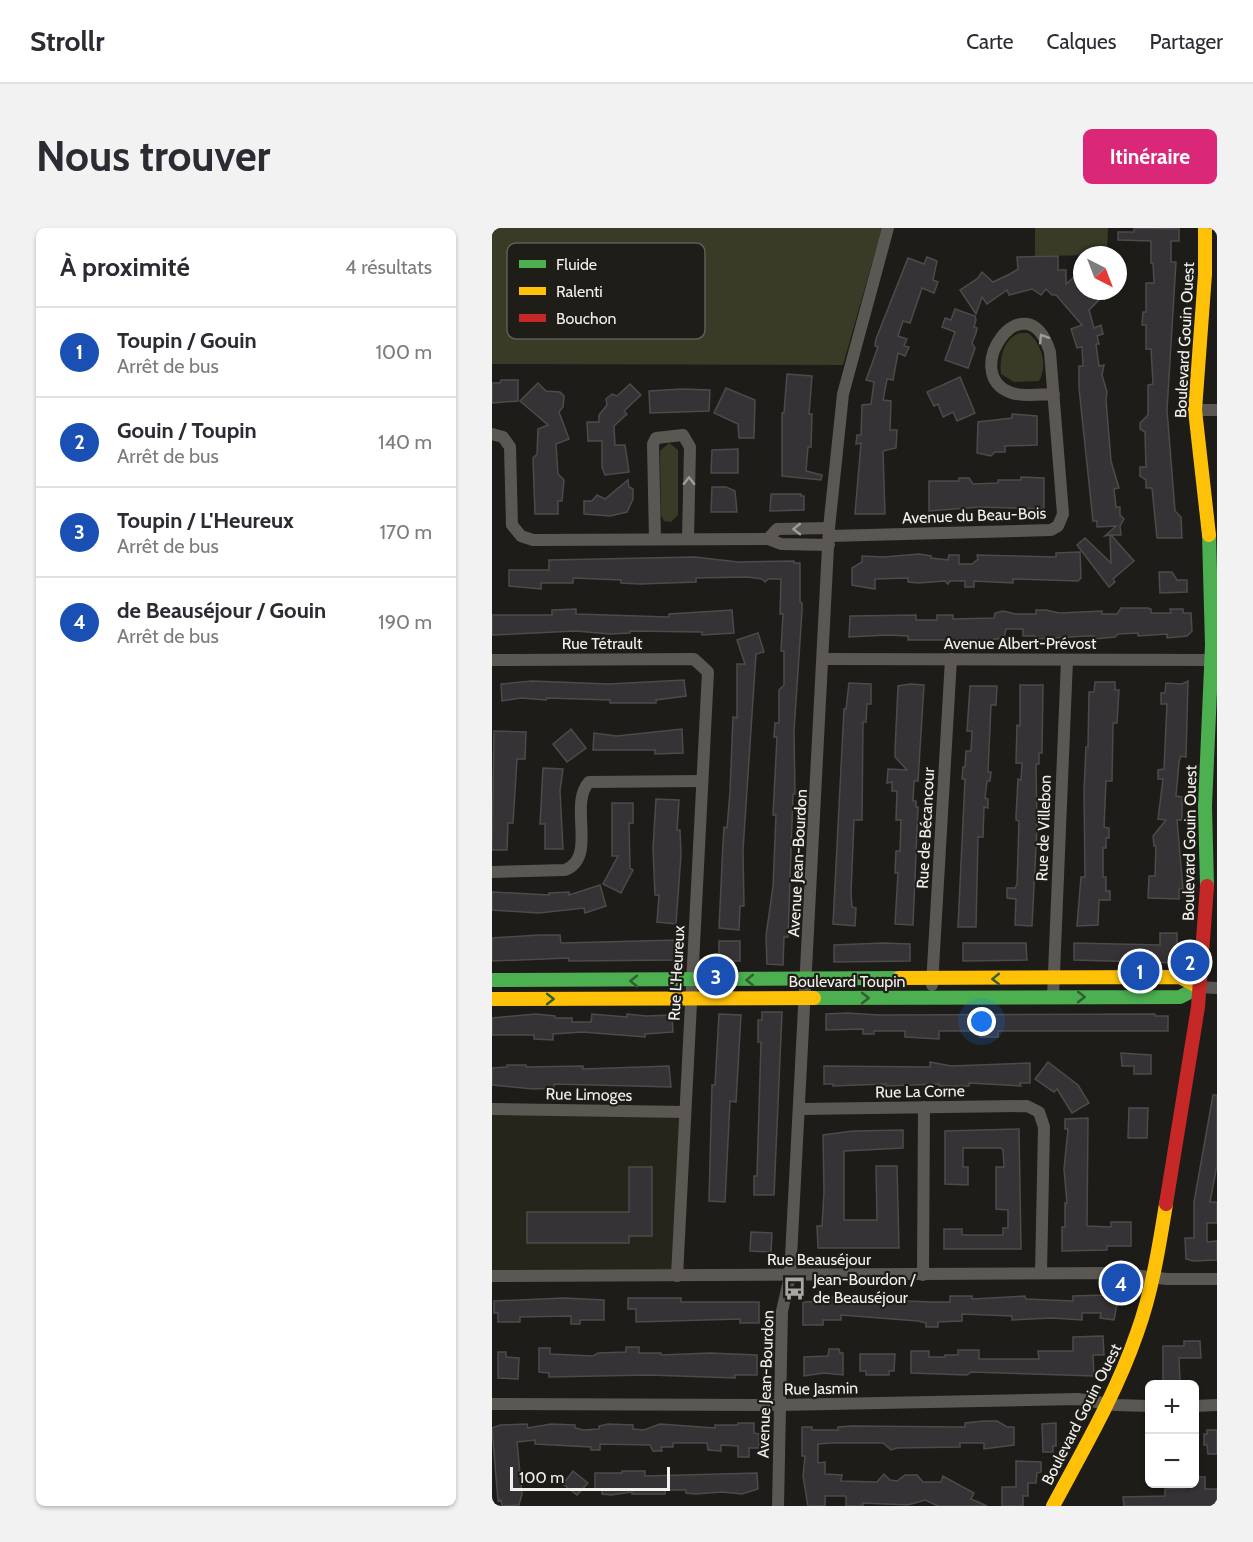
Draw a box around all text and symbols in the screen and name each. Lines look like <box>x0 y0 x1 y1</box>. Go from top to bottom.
text: Strollr <box>30 24 104 58</box>
text: Carte <box>966 29 1014 54</box>
text: Calques <box>1047 29 1117 54</box>
text: Partager <box>1150 29 1223 54</box>
button: Itinéraire <box>1083 129 1217 184</box>
text: Nous trouver <box>36 130 270 182</box>
legend <box>507 243 705 339</box>
north arrow <box>1073 246 1127 300</box>
text: À proximité <box>60 251 190 283</box>
text: 4 résultats <box>345 255 432 279</box>
text: Fluide <box>556 255 597 274</box>
street label: Boulevard Gouin Ouest <box>1171 261 1198 418</box>
text: Ralenti <box>556 282 603 301</box>
text: Bouchon <box>556 309 616 328</box>
text: Toupin / Gouin <box>117 327 257 354</box>
one-way arrow <box>1040 333 1051 344</box>
text: 1 <box>76 340 83 364</box>
text: 100 m <box>376 340 432 364</box>
text: Arrêt de bus <box>117 354 219 378</box>
text: Gouin / Toupin <box>117 417 257 444</box>
text: 2 <box>74 430 85 454</box>
text: 140 m <box>378 430 432 454</box>
text: Arrêt de bus <box>117 444 219 468</box>
one-way arrow <box>683 476 695 485</box>
street label: Avenue du Beau-Bois <box>902 503 1047 528</box>
text: Toupin / L'Heureux <box>117 507 294 534</box>
text: 3 <box>74 520 85 544</box>
text: 170 m <box>380 520 432 544</box>
one-way arrow <box>792 522 801 535</box>
text: Arrêt de bus <box>117 534 219 558</box>
text: de Beauséjour / Gouin <box>117 597 326 624</box>
text: 4 <box>73 610 86 634</box>
text: 190 m <box>378 610 432 634</box>
text: Arrêt de bus <box>117 624 219 648</box>
street label: Rue Tétrault <box>562 634 643 653</box>
street label: Avenue Albert-Prévost <box>944 634 1097 653</box>
street label: Boulevard Gouin Ouest <box>1179 764 1200 921</box>
street label: Rue de Bécancour <box>913 766 938 889</box>
street label: Rue de Villebon <box>1032 774 1055 882</box>
street label: Avenue Jean-Bourdon <box>784 789 811 937</box>
street label: Rue L'Heureux <box>665 924 689 1021</box>
pin: 2 <box>1170 940 1210 984</box>
pin: 1 <box>1120 948 1160 994</box>
pin: 3 <box>696 954 736 999</box>
street label: Boulevard Toupin <box>788 972 906 991</box>
one-way arrow <box>992 973 1001 985</box>
one-way arrow <box>746 974 755 986</box>
one-way arrow <box>630 975 639 987</box>
one-way arrow <box>860 991 869 1004</box>
one-way arrow <box>1076 991 1085 1003</box>
one-way arrow <box>546 993 555 1005</box>
your location <box>967 1007 996 1036</box>
street label: Rue La Corne <box>875 1081 965 1102</box>
street label: Rue Limoges <box>546 1084 633 1105</box>
street label: Rue Beauséjour <box>767 1250 872 1269</box>
pin: 4 <box>1102 1260 1140 1306</box>
place label: Jean-Bourdon / de Beauséjour <box>812 1270 916 1307</box>
bus stop icon: Jean-Bourdon / de Beauséjour <box>782 1275 808 1301</box>
street label: Avenue Jean-Bourdon <box>753 1310 778 1458</box>
street label: Boulevard Gouin Ouest <box>1038 1340 1126 1488</box>
street label: Rue Jasmin <box>784 1378 858 1399</box>
map controls <box>1145 1380 1199 1488</box>
button: + <box>1145 1380 1199 1434</box>
button: − <box>1145 1434 1199 1488</box>
scale bar <box>510 1464 670 1492</box>
text: 100 m <box>519 1468 564 1487</box>

